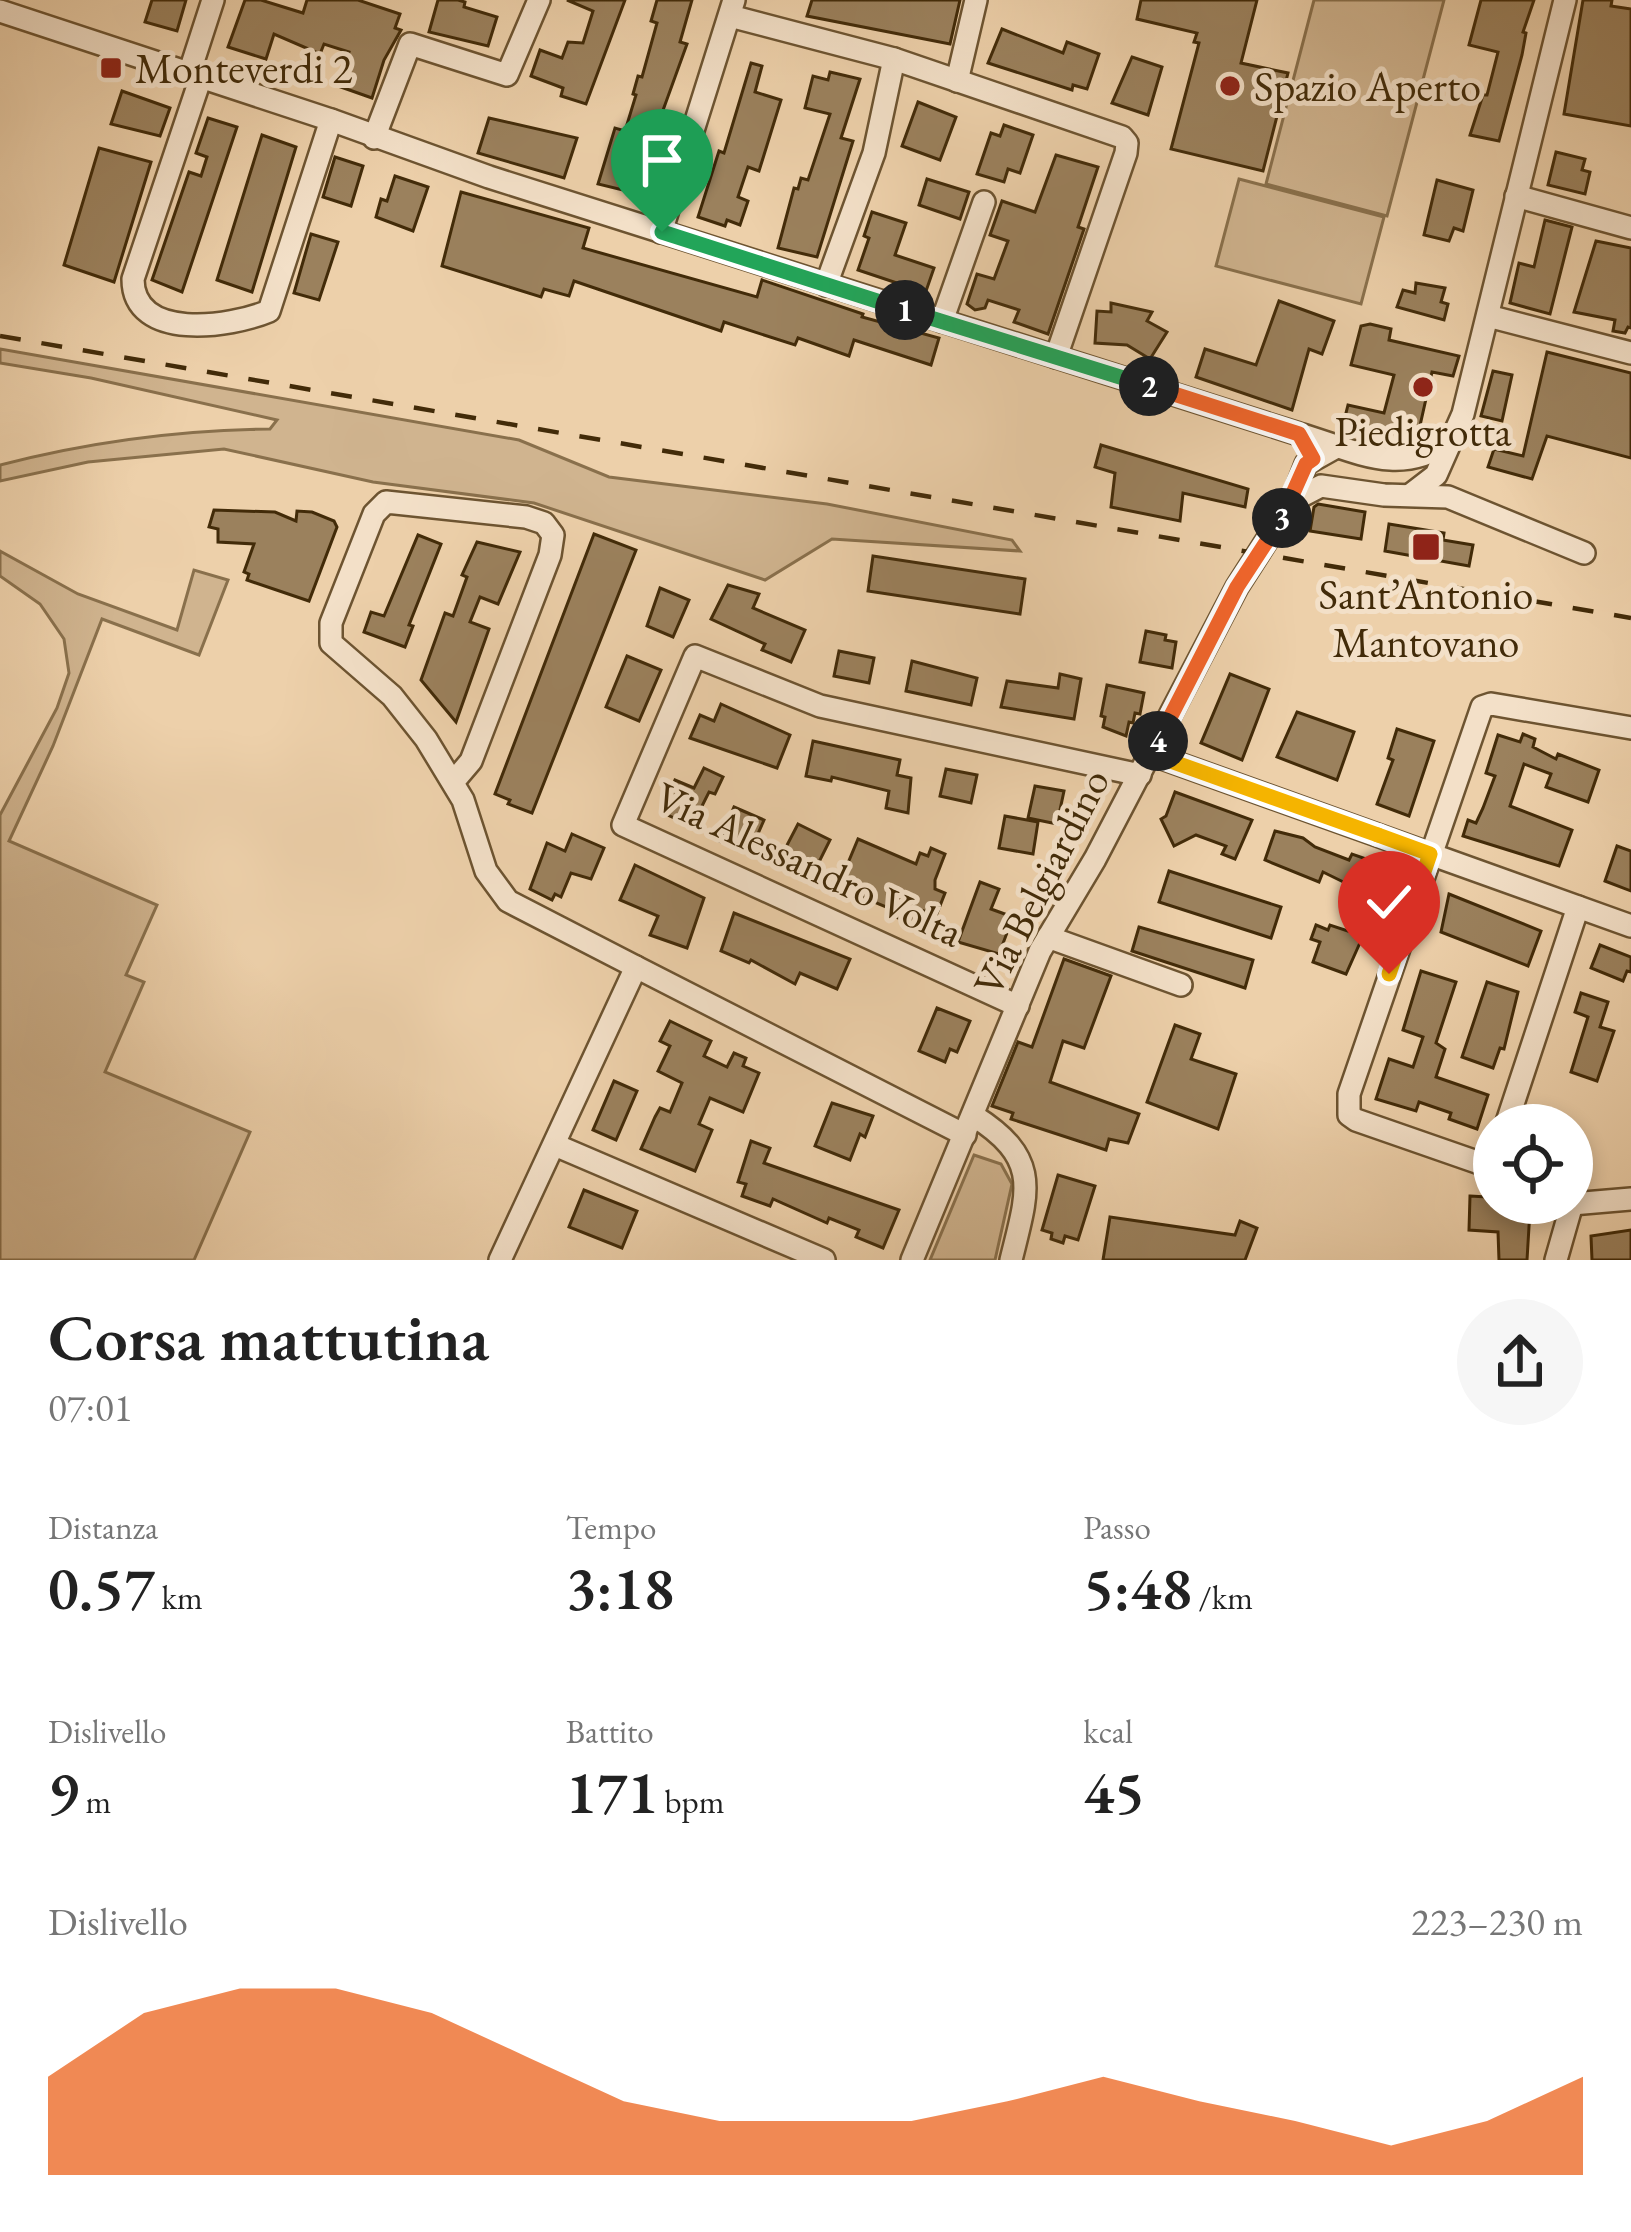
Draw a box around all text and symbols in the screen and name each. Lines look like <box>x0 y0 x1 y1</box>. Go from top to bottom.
place label: Monteverdi 2 <box>135 41 352 96</box>
marker: Monteverdi 2 <box>98 55 124 81</box>
place label: Spazio Aperto <box>1254 59 1481 114</box>
marker: Spazio Aperto <box>1217 73 1243 99</box>
pin <box>611 109 713 232</box>
icon: arrive <box>629 127 695 193</box>
pin: 1 <box>875 280 935 340</box>
text: 1 <box>896 288 914 331</box>
pin: 2 <box>1119 356 1179 416</box>
text: 2 <box>1140 364 1158 407</box>
marker: Piedigrotta <box>1410 374 1436 400</box>
place label: Piedigrotta <box>1334 404 1512 459</box>
pin: 3 <box>1252 488 1312 548</box>
text: 3 <box>1273 496 1291 539</box>
marker: Sant’Antonio Mantovano <box>1410 531 1442 563</box>
place label: Sant’Antonio Mantovano <box>1319 567 1533 670</box>
pin: 4 <box>1128 711 1188 771</box>
text: 4 <box>1149 719 1167 762</box>
street label: Via Belgiardino <box>960 759 1122 1005</box>
street label: Via Alessandro Volta <box>646 769 972 959</box>
pin <box>1338 851 1440 974</box>
icon: check <box>1356 869 1422 935</box>
map controls <box>1473 1104 1593 1224</box>
button: locate <box>1473 1104 1593 1224</box>
text: Corsa mattutina <box>48 1294 489 1380</box>
button: share <box>1457 1299 1583 1425</box>
text: 07:01 <box>48 1382 133 1433</box>
text: Distanza <box>48 1506 158 1549</box>
text: Tempo <box>566 1506 656 1549</box>
text: Passo <box>1083 1506 1151 1549</box>
text: 0.57 <box>48 1549 155 1627</box>
text: 3:18 <box>566 1549 674 1627</box>
text: 5:48 <box>1083 1549 1192 1627</box>
text: km <box>155 1576 203 1619</box>
text: /km <box>1192 1576 1253 1619</box>
text: Dislivello <box>48 1710 166 1753</box>
text: Battito <box>566 1710 654 1753</box>
text: kcal <box>1083 1710 1133 1753</box>
text: 9 <box>48 1753 79 1831</box>
text: 171 <box>566 1753 658 1831</box>
text: 45 <box>1083 1753 1145 1831</box>
text: m <box>79 1780 111 1823</box>
text: bpm <box>658 1780 724 1823</box>
text: Dislivello <box>48 1896 188 1947</box>
text: 223–230 m <box>1411 1896 1583 1947</box>

